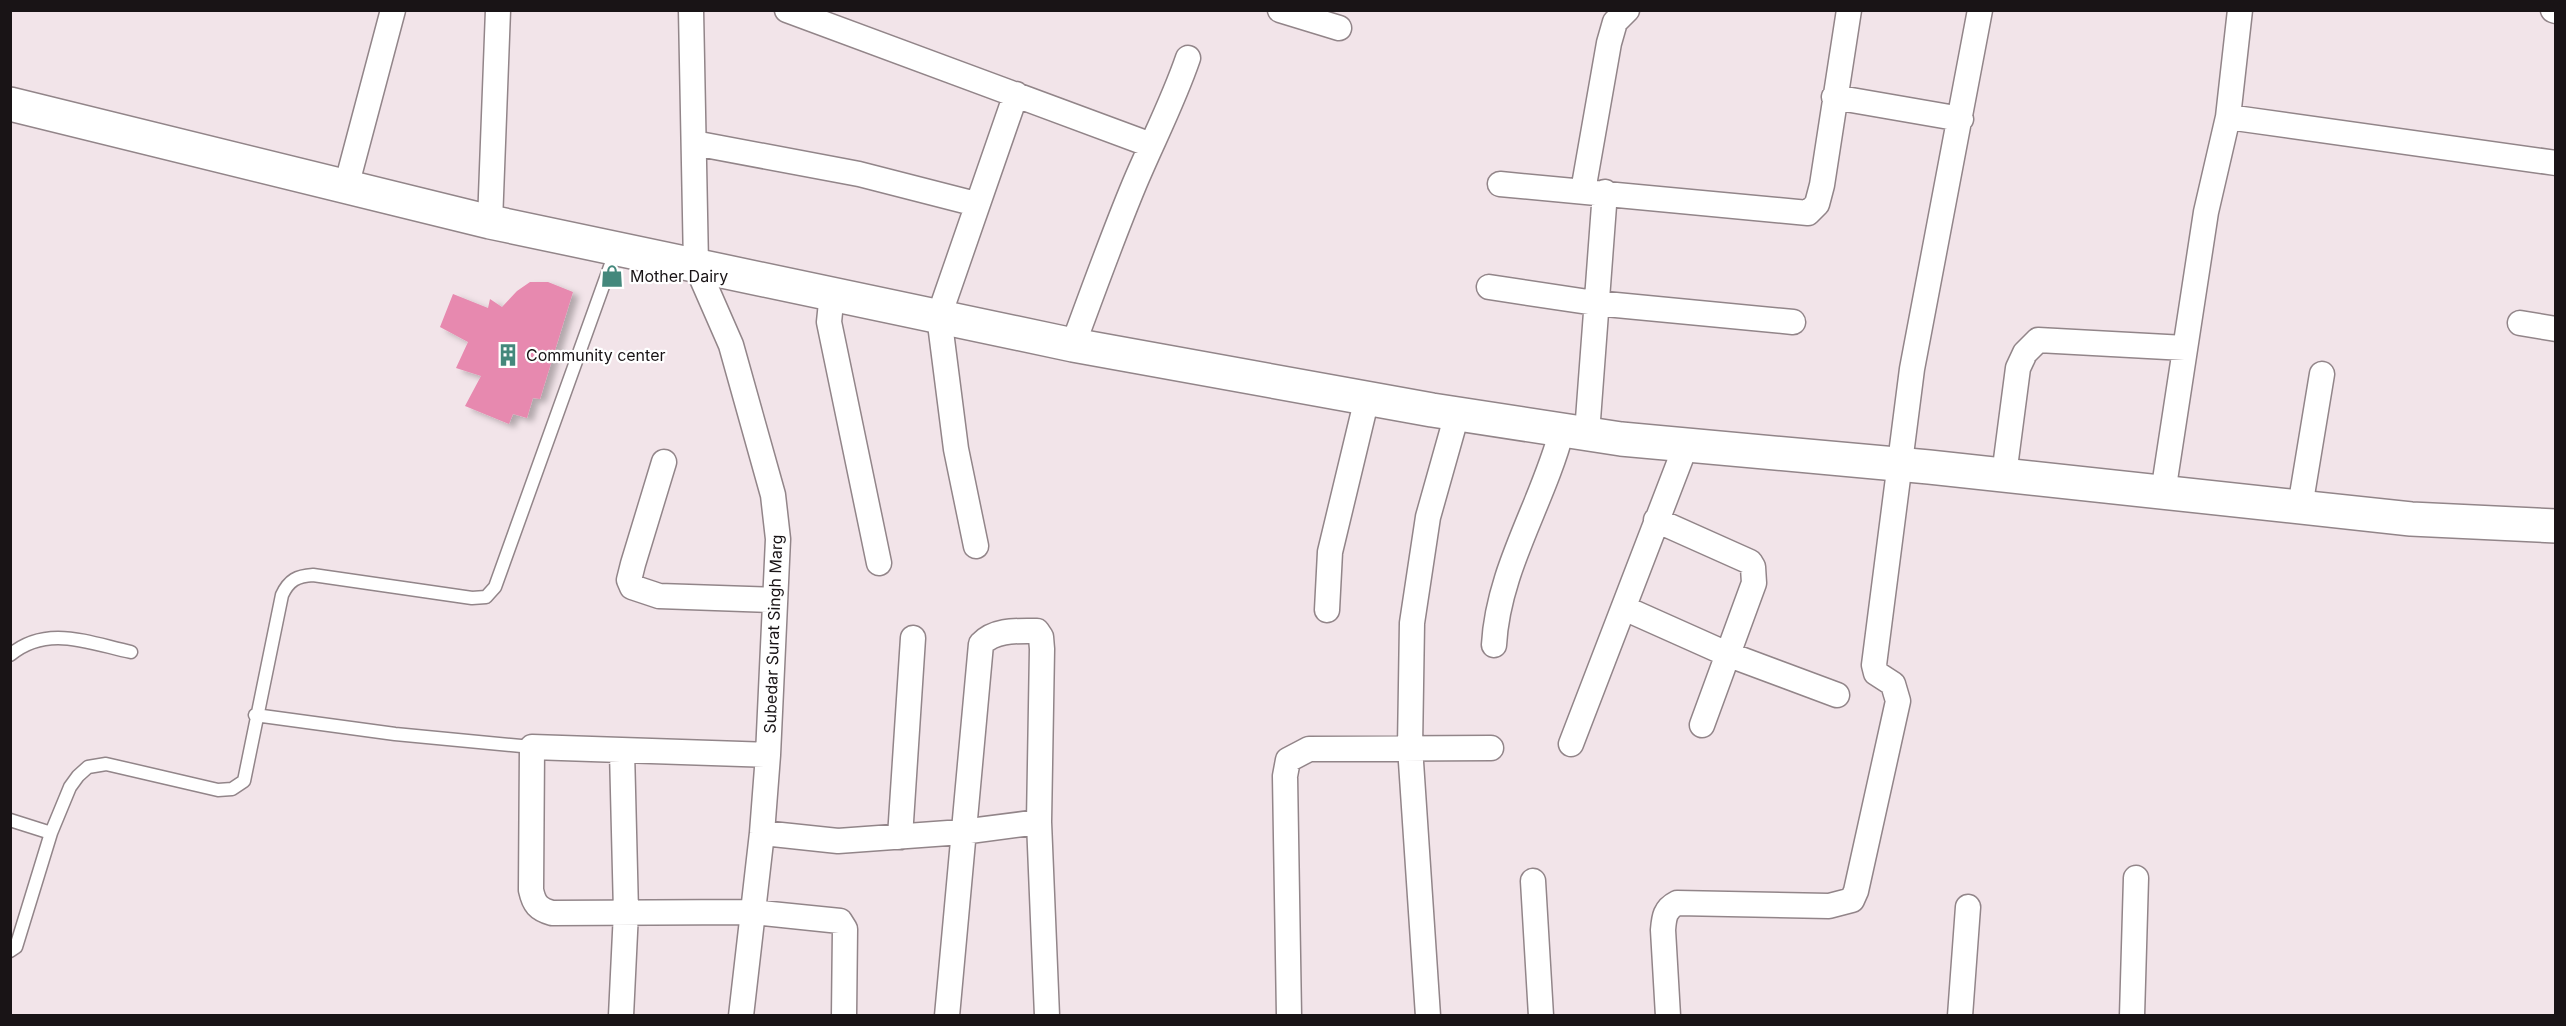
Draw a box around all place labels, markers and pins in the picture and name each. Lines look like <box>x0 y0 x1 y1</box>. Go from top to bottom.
shop icon: Mother Dairy <box>599 263 625 289</box>
place label: Mother Dairy <box>630 266 728 286</box>
building icon: Community center <box>495 342 521 368</box>
place label: Community center <box>526 345 666 365</box>

